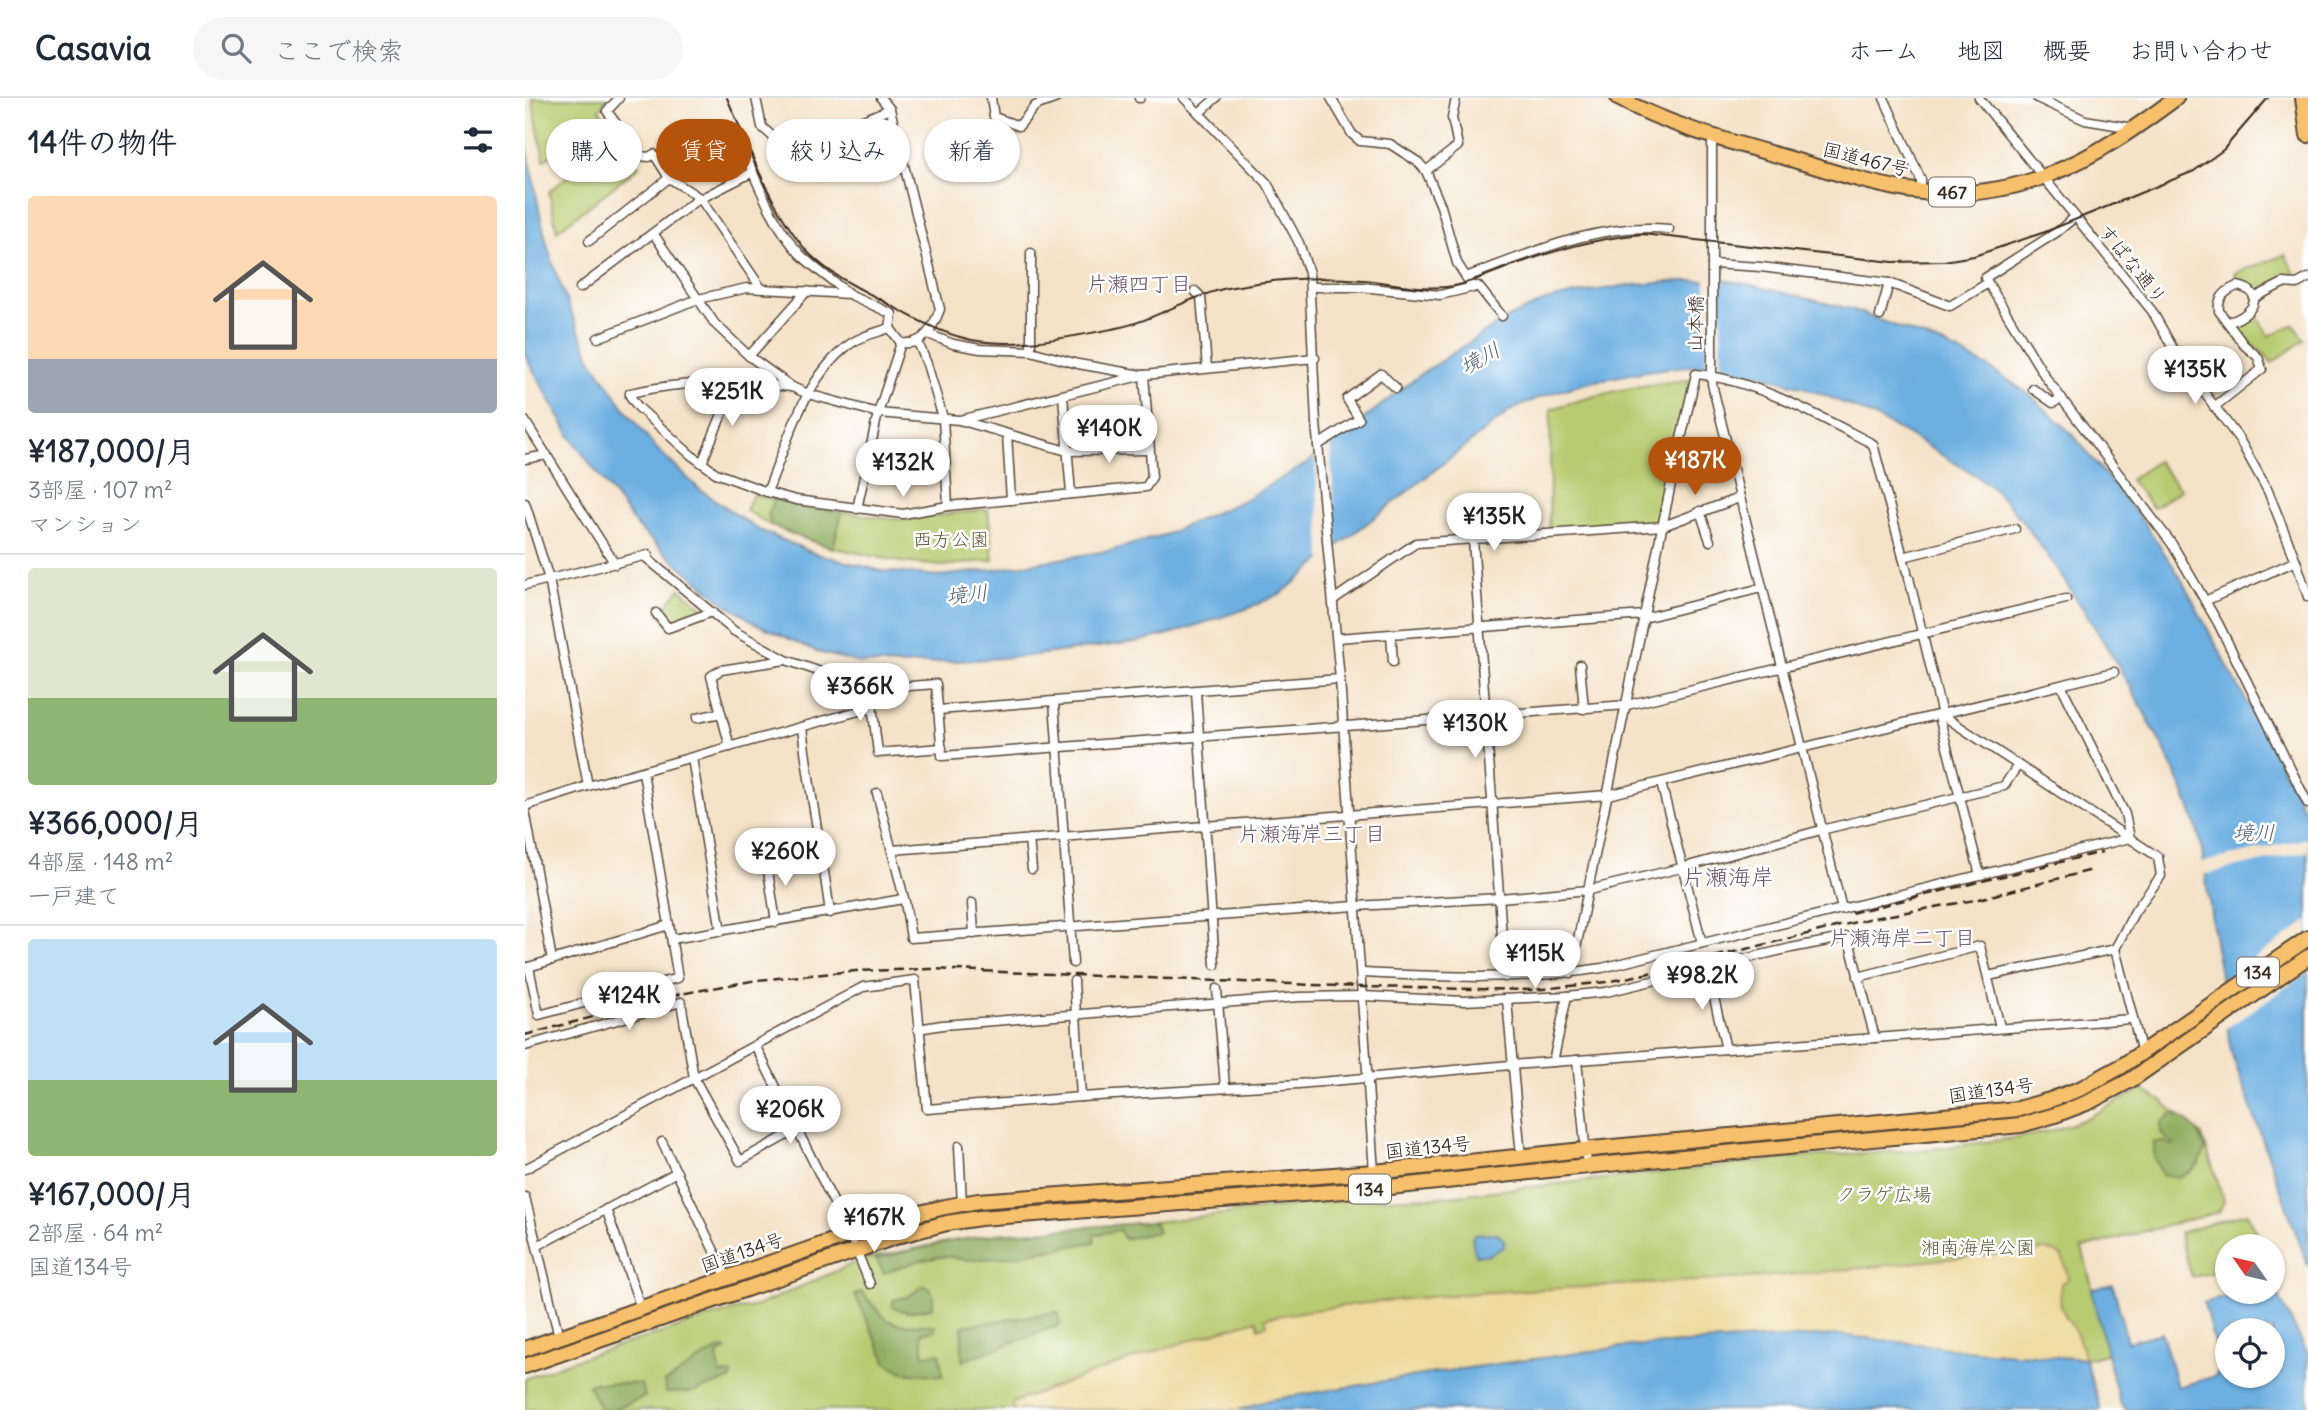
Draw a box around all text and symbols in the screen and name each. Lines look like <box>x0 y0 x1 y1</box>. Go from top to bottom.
search box <box>193 17 683 80</box>
text: Casavia <box>35 27 151 69</box>
icon: search <box>217 29 255 67</box>
text: ここで検索 <box>273 34 403 67</box>
text: ホーム <box>1848 35 1919 65</box>
text: 地図 <box>1957 35 2005 65</box>
text: 概要 <box>2043 35 2091 65</box>
text: お問い合わせ <box>2129 35 2273 65</box>
chip: 購入 <box>546 119 642 182</box>
chip: 賃貸 <box>656 119 752 182</box>
chip: 絞り込み <box>766 119 910 182</box>
chip: 新着 <box>924 119 1020 182</box>
icon: filters <box>459 121 497 159</box>
text: 14件の物件 <box>28 123 177 161</box>
street label: 国道467号 <box>1820 137 1912 181</box>
road number: 467 <box>1929 178 1975 206</box>
street label: すばな通り <box>2094 219 2172 309</box>
icon: home <box>200 242 326 368</box>
district label: 片瀬四丁目 <box>1087 270 1192 297</box>
street label: 山本橋 <box>1683 295 1707 353</box>
water label: 境川 <box>1455 336 1505 380</box>
pin: ¥135K <box>2146 346 2244 406</box>
text: ¥135K <box>2163 354 2227 383</box>
pin: ¥251K <box>683 368 781 428</box>
text: ¥251K <box>701 376 763 405</box>
pin: ¥140K <box>1060 406 1158 465</box>
text: ¥140K <box>1076 413 1142 442</box>
text: ¥187,000/月 <box>28 432 196 470</box>
pin: ¥187K <box>1646 438 1744 497</box>
pin: ¥132K <box>854 440 952 499</box>
text: ¥187K <box>1664 445 1726 474</box>
text: ¥132K <box>872 447 934 476</box>
text: 3部屋 · 107 m² <box>28 475 173 504</box>
pin: ¥135K <box>1445 494 1543 553</box>
text: ¥135K <box>1462 501 1526 530</box>
text: マンション <box>28 509 142 538</box>
park label: 西方公園 <box>913 527 989 551</box>
water label: 境川 <box>945 578 989 610</box>
icon: home <box>200 614 326 740</box>
pin: ¥366K <box>811 664 909 723</box>
text: ¥366K <box>826 671 894 700</box>
pin: ¥130K <box>1426 700 1524 760</box>
text: ¥130K <box>1443 708 1508 737</box>
text: ¥366,000/月 <box>28 804 203 842</box>
water label: 境川 <box>2233 819 2275 846</box>
district label: 片瀬海岸三丁目 <box>1239 820 1386 847</box>
pin: ¥260K <box>736 828 834 888</box>
text: ¥260K <box>751 836 819 865</box>
text: 4部屋 · 148 m² <box>28 847 173 876</box>
district label: 片瀬海岸 <box>1682 862 1774 891</box>
text: 一戸建て <box>28 881 120 910</box>
district label: 片瀬海岸二丁目 <box>1829 924 1976 951</box>
pin: ¥115K <box>1486 930 1584 990</box>
text: ¥115K <box>1505 938 1565 967</box>
pin: ¥98.2K <box>1645 953 1759 1012</box>
road number: 134 <box>2237 958 2279 986</box>
text: ¥98.2K <box>1666 960 1738 989</box>
pin: ¥124K <box>580 972 678 1032</box>
text: ¥124K <box>598 980 660 1009</box>
icon: home <box>200 985 326 1111</box>
street label: 国道134号 <box>1947 1072 2035 1108</box>
pin: ¥206K <box>741 1086 839 1146</box>
text: ¥206K <box>756 1094 824 1123</box>
street label: 国道134号 <box>1384 1131 1472 1163</box>
road number: 134 <box>1349 1174 1391 1204</box>
text: ¥167,000/月 <box>28 1175 196 1213</box>
park label: クラゲ広場 <box>1836 1182 1932 1206</box>
pin: ¥167K <box>825 1194 923 1254</box>
text: ¥167K <box>843 1202 905 1231</box>
text: 2部屋 · 64 m² <box>28 1218 163 1247</box>
street label: 国道134号 <box>697 1227 787 1277</box>
north arrow <box>2215 1234 2285 1304</box>
map controls <box>2215 1234 2285 1388</box>
park label: 湘南海岸公園 <box>1921 1235 2035 1259</box>
text: 国道134号 <box>28 1252 133 1281</box>
button: locate <box>2215 1318 2285 1388</box>

